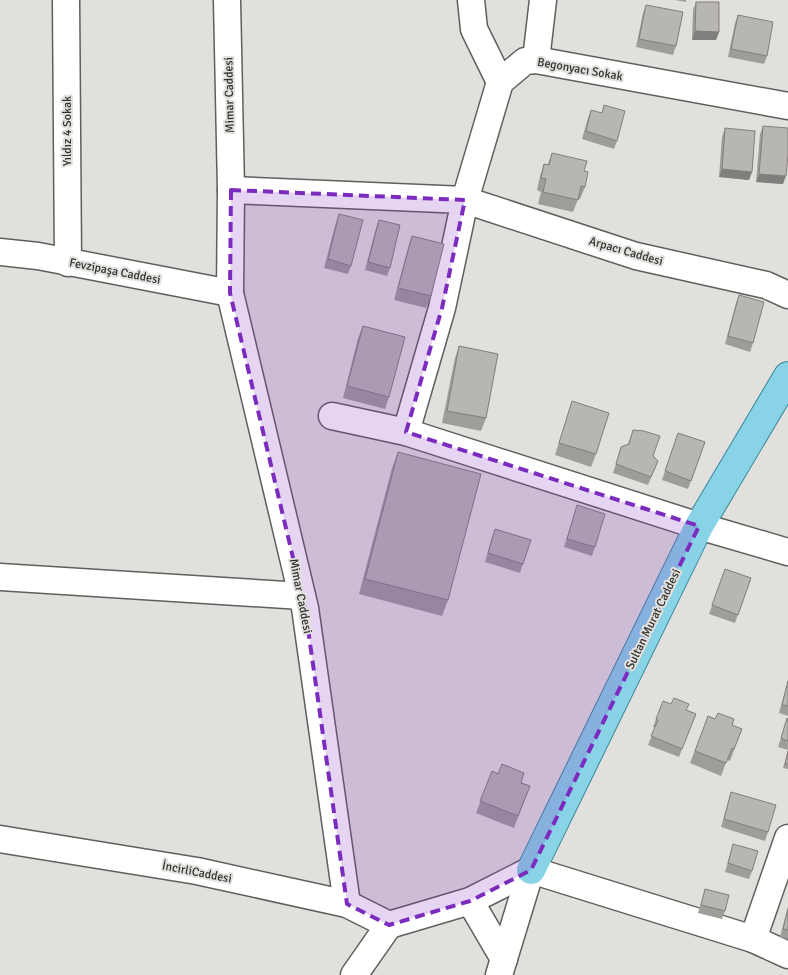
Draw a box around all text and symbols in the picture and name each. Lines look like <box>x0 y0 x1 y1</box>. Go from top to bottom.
street label: Begonyacı Sokak <box>536 55 624 84</box>
street label: Mimar Caddesi <box>221 57 238 133</box>
street label: Yıldız 4 Sokak <box>60 96 75 166</box>
street label: Arpacı Caddesi <box>587 234 665 269</box>
street label: Fevzipaşa Caddesi <box>68 255 162 288</box>
street label: Mimar Caddesi <box>286 557 315 635</box>
street label: Sultan Murat Caddesi <box>623 567 684 672</box>
street label: İncirliCaddesi <box>161 858 233 887</box>

